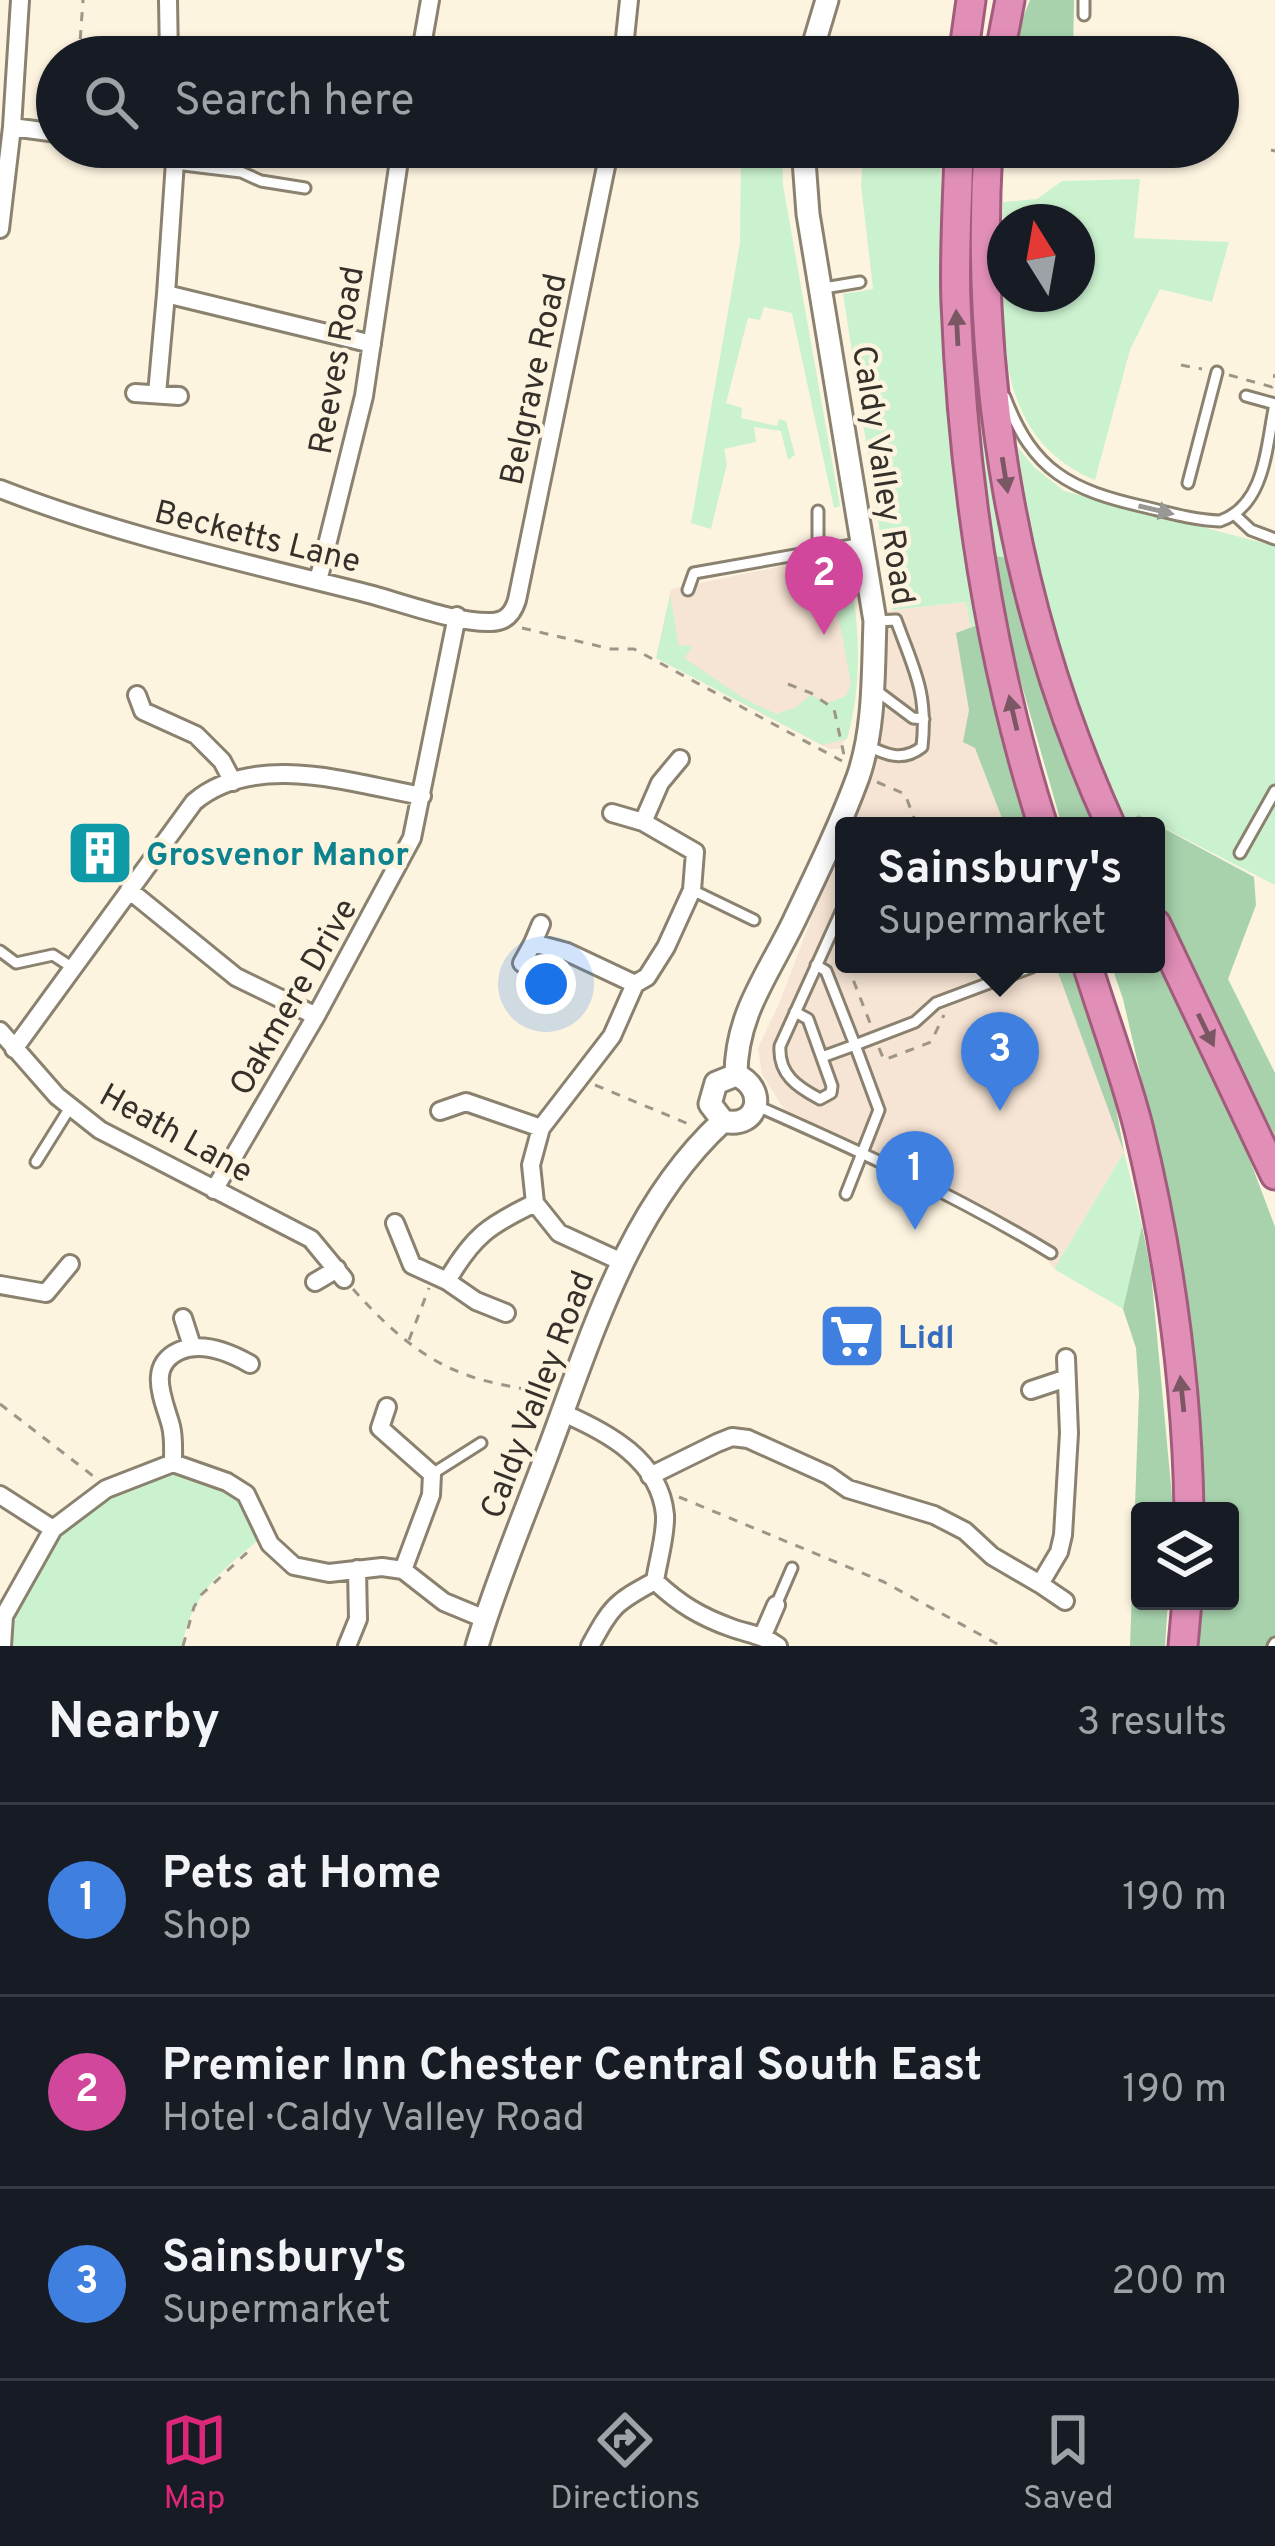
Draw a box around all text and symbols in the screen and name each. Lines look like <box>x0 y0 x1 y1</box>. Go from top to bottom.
search box <box>36 36 1239 168</box>
icon: search <box>78 69 144 135</box>
text: Search here <box>174 74 414 131</box>
north arrow <box>987 204 1095 312</box>
street label: Reeves Road <box>302 263 376 458</box>
street label: Belgrave Road <box>493 270 579 489</box>
one-way arrow <box>947 308 966 346</box>
street label: Caldy Valley Road <box>840 343 922 608</box>
one-way arrow <box>996 457 1015 494</box>
street label: Becketts Lane <box>149 493 365 585</box>
one-way arrow <box>1138 501 1176 520</box>
pin: 2 <box>785 536 863 635</box>
one-way arrow <box>1003 693 1022 731</box>
popup <box>835 817 1165 973</box>
building icon: Grosvenor Manor <box>65 818 135 888</box>
place label: Grosvenor Manor <box>146 836 409 878</box>
text: Sainsbury's <box>878 842 1122 899</box>
street label: Oakmere Drive <box>222 892 369 1104</box>
text: Supermarket <box>878 899 1106 948</box>
your location <box>516 954 576 1014</box>
pin: 3 <box>961 1012 1039 1111</box>
one-way arrow <box>1196 1013 1216 1048</box>
street label: Heath Lane <box>91 1076 259 1195</box>
pin: 1 <box>876 1131 954 1230</box>
street label: Caldy Valley Road <box>473 1265 606 1525</box>
supermarket icon: Lidl <box>817 1301 887 1371</box>
place label: Lidl <box>898 1319 955 1361</box>
one-way arrow <box>1172 1375 1191 1412</box>
map controls <box>1131 1502 1239 1610</box>
button: layers <box>1131 1502 1239 1610</box>
text: Nearby <box>48 1692 220 1757</box>
text: 3 results <box>1077 1700 1227 1749</box>
text: Pets at Home <box>162 1847 441 1904</box>
text: 1 <box>79 1875 95 1924</box>
text: 190 m <box>1122 1875 1227 1924</box>
text: Shop <box>162 1904 252 1953</box>
text: Premier Inn Chester Central South East <box>162 2039 982 2096</box>
text: 2 <box>75 2067 99 2116</box>
text: 190 m <box>1122 2067 1227 2116</box>
text: Hotel · Caldy Valley Road <box>162 2096 585 2145</box>
text: Sainsbury's <box>162 2231 407 2288</box>
text: 3 <box>75 2259 99 2308</box>
text: 200 m <box>1111 2259 1227 2308</box>
text: Supermarket <box>162 2288 391 2337</box>
tab: Map <box>161 2407 227 2521</box>
tab: Directions <box>550 2407 700 2521</box>
tab: Saved <box>1023 2407 1114 2521</box>

